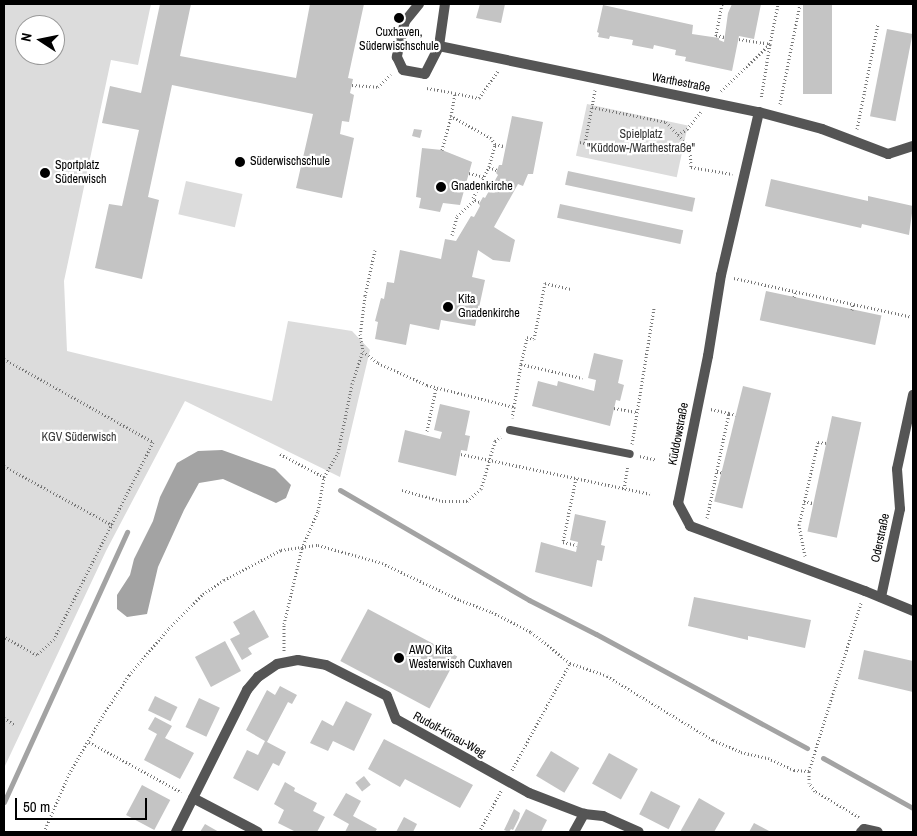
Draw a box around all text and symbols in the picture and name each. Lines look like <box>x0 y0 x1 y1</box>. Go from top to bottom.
marker: Cuxhaven, Süderwischschule <box>393 12 405 24</box>
north arrow <box>15 15 65 65</box>
place label: Cuxhaven, Süderwischschule <box>359 26 439 54</box>
text: N <box>17 32 36 43</box>
street label: Warthestraße <box>651 70 711 96</box>
park label: Spielplatz "Küddow-/Warthestraße" <box>587 128 695 156</box>
place label: Süderwischschule <box>250 155 330 169</box>
marker: Süderwischschule <box>234 156 246 168</box>
place label: Sportplatz Süderwisch <box>55 159 106 187</box>
marker: Sportplatz Süderwisch <box>39 167 51 179</box>
place label: Gnadenkirche <box>451 180 513 194</box>
marker: Gnadenkirche <box>435 181 447 193</box>
place label: Kita Gnadenkirche <box>458 293 520 321</box>
marker: Kita Gnadenkirche <box>442 301 454 313</box>
street label: Küddowstraße <box>666 401 692 467</box>
park label: KGV Süderwisch <box>42 431 116 445</box>
street label: Oderstraße <box>869 512 893 564</box>
place label: AWO Kita Westerwisch Cuxhaven <box>409 644 512 672</box>
marker: AWO Kita Westerwisch Cuxhaven <box>393 652 405 664</box>
street label: Rudolf-Kinau-Weg <box>410 709 488 761</box>
scale bar <box>18 788 150 820</box>
text: 50 m <box>23 796 50 817</box>

